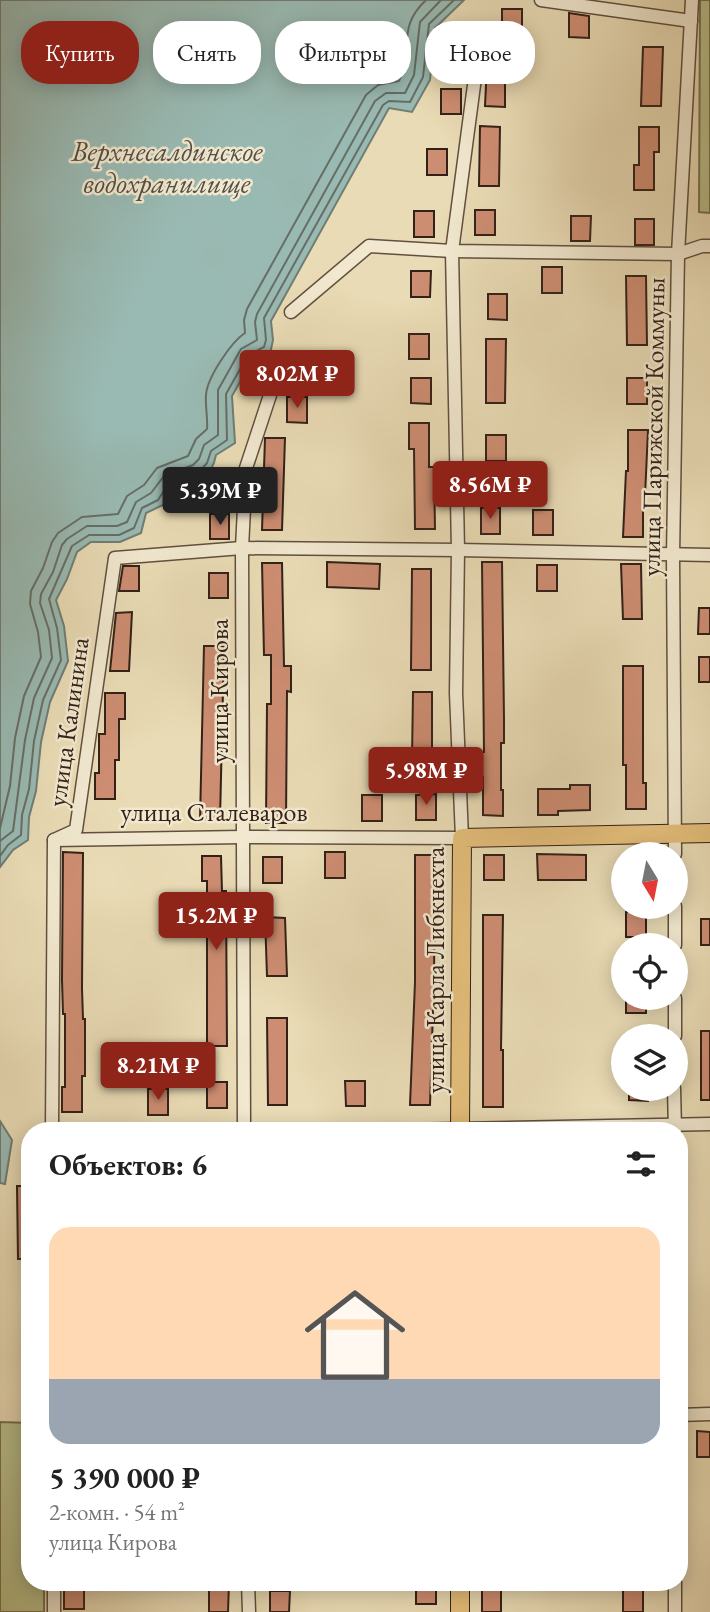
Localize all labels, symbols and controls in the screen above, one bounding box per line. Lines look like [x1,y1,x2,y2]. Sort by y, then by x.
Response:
chip: Купить [21,21,139,84]
chip: Снять [153,21,261,84]
chip: Фильтры [275,21,411,84]
chip: Новое [425,21,535,84]
water label: Верхнесалдинское водохранилище [70,133,263,201]
street label: улица Парижской Коммуны [633,277,673,577]
pin: 8.02M ₽ [232,350,362,410]
text: 8.02M ₽ [256,358,338,388]
pin: 8.56M ₽ [425,462,555,521]
pin: 5.39M ₽ [155,468,285,527]
text: 8.56M ₽ [449,469,531,499]
text: 5.39M ₽ [179,475,261,505]
street label: улица Кирова [202,618,236,763]
street label: улица Калинина [39,634,97,809]
pin: 5.98M ₽ [361,748,491,807]
text: 5.98M ₽ [385,755,467,785]
street label: улица Сталеваров [121,795,307,829]
north arrow [611,842,688,919]
map controls [611,842,688,1101]
street label: улица Карла Либкнехта [418,846,452,1093]
pin: 15.2M ₽ [151,892,281,952]
text: 15.2M ₽ [175,900,257,930]
button: locate [611,933,688,1010]
button: layers [611,1024,688,1101]
pin: 8.21M ₽ [93,1042,223,1102]
text: 8.21M ₽ [117,1050,199,1080]
text: Объектов: 6 [49,1145,207,1184]
icon: filters [622,1145,660,1183]
icon: home [292,1272,418,1398]
text: 5 390 000 ₽ [49,1458,200,1497]
text: 2-комн. · 54 m² [49,1497,185,1527]
text: улица Кирова [49,1527,177,1557]

